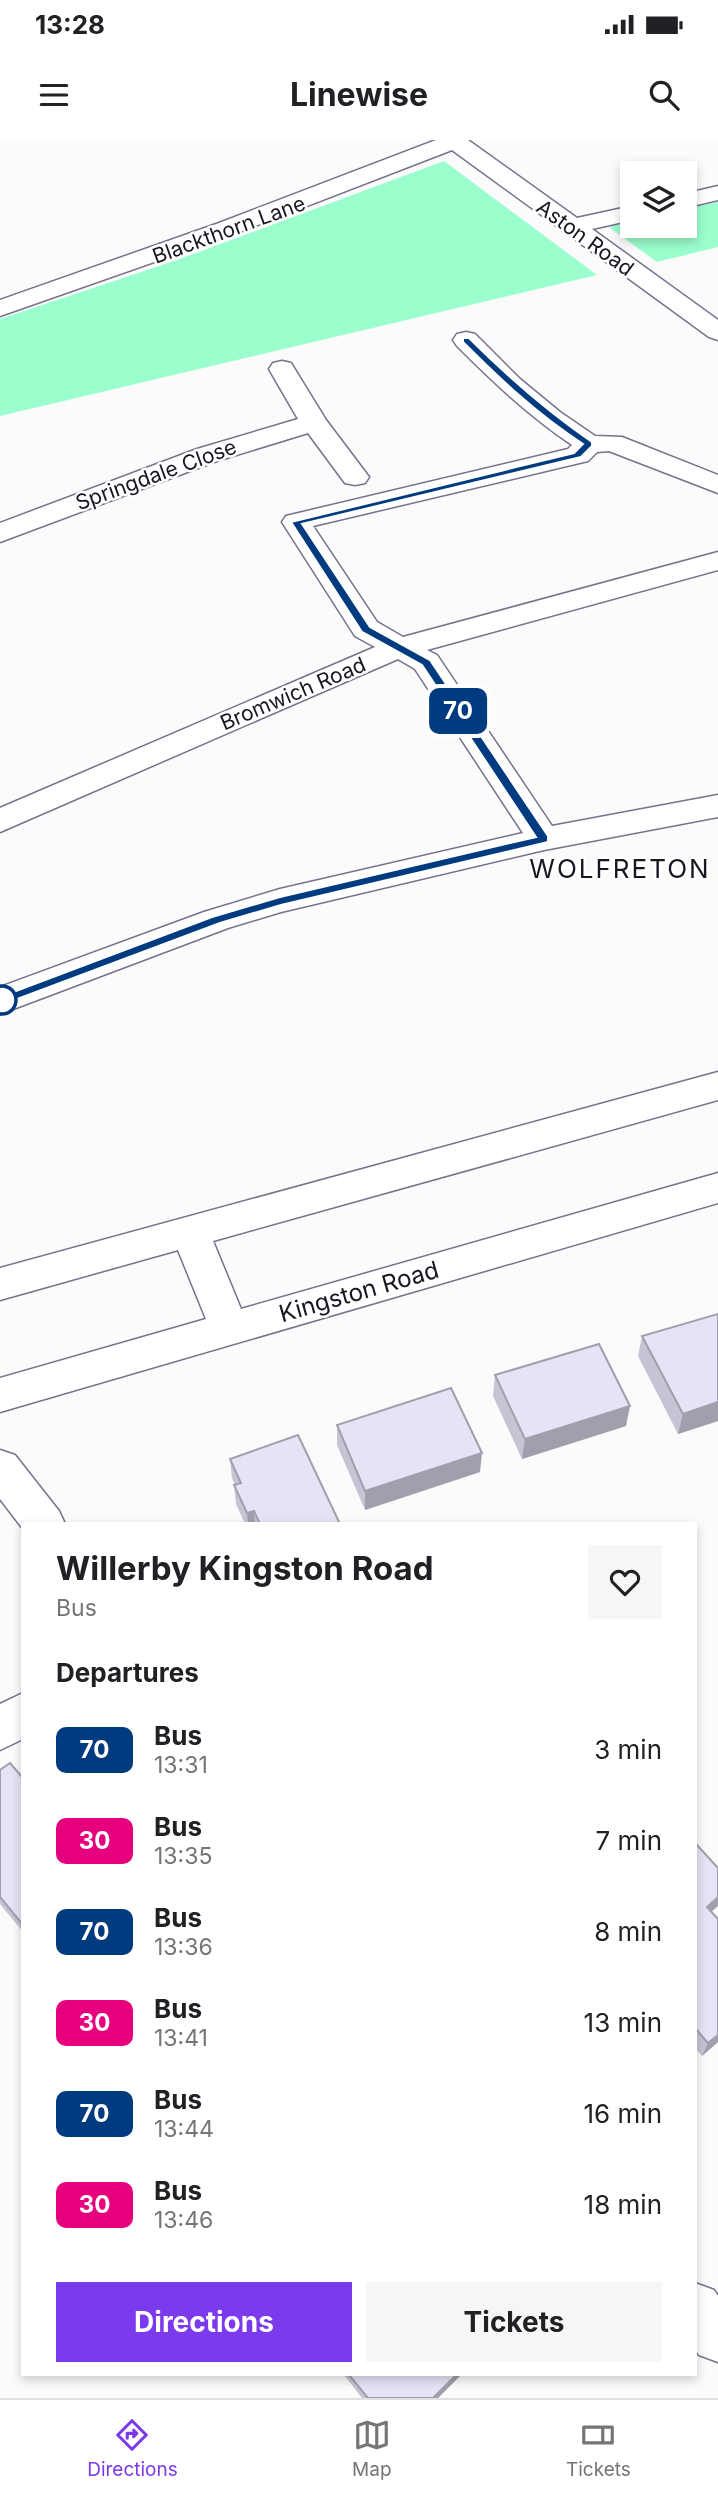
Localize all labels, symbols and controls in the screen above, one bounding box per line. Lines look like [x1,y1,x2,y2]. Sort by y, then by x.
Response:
text: 13:28 [35,9,105,40]
text: Linewise [290,75,428,114]
icon: menu [35,76,73,114]
icon: search [645,76,683,114]
map controls [620,161,697,238]
button: layers [620,161,697,238]
street label: Blackthorn Lane [149,190,309,269]
street label: Aston Road [532,194,639,281]
street label: Springdale Close [72,434,240,515]
street label: Bromwich Road [216,652,369,735]
line badge: 70 [426,688,490,734]
text: 70 [443,696,473,725]
district label: WOLFRETON [529,853,711,884]
unlabelled marker [0,985,17,1015]
street label: Kingston Road [276,1255,442,1328]
button: heart [588,1545,662,1619]
text: Willerby Kingston Road [56,1548,434,1588]
text: Bus [56,1594,97,1622]
text: Departures [56,1657,199,1688]
text: Bus [154,1720,202,1751]
text: 3 min [594,1734,662,1765]
text: 70 [80,1735,109,1764]
text: 13:31 [154,1751,208,1779]
text: Bus [154,1811,202,1842]
text: 7 min [596,1825,662,1856]
text: 30 [79,1826,110,1855]
text: 13:35 [154,1842,212,1870]
text: Bus [154,1902,202,1933]
text: 8 min [594,1916,662,1947]
text: 70 [80,1917,109,1946]
text: 13:36 [154,1933,213,1961]
text: Bus [154,1993,202,2024]
text: 13 min [584,2007,662,2038]
text: 30 [79,2008,110,2037]
text: 13:41 [154,2024,208,2052]
text: Bus [154,2084,202,2115]
text: 16 min [584,2098,662,2129]
text: 70 [80,2099,109,2128]
text: 13:44 [154,2115,214,2143]
text: Bus [154,2175,202,2206]
text: 18 min [584,2189,662,2220]
text: 30 [79,2190,110,2219]
text: 13:46 [154,2206,213,2234]
button: Directions [56,2282,352,2362]
button: Tickets [366,2282,662,2362]
tab: Directions [87,2416,178,2481]
tab: Map [352,2416,392,2481]
tab: Tickets [566,2416,631,2481]

